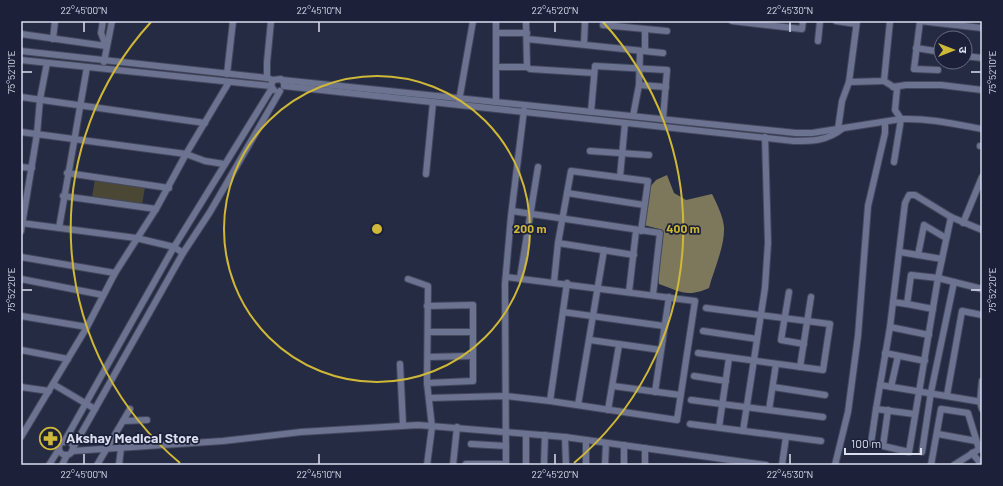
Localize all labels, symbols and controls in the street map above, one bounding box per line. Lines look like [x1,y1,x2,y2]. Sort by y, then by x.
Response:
text: 22°45'00"N [60,4,108,16]
text: 22°45'10"N [296,4,342,16]
text: 22°45'20"N [532,4,578,16]
text: 22°45'30"N [767,4,813,16]
north arrow [933,30,973,70]
text: उ [957,47,970,54]
text: 75°52'10"E [5,50,17,94]
text: 75°52'10"E [986,50,998,94]
text: 200 m [514,221,546,235]
text: 400 m [666,221,700,235]
centre of rings [370,222,384,236]
text: 75°52'20"E [5,267,17,313]
text: 75°52'20"E [986,267,998,313]
pharmacy icon: Akshay Medical Store [38,425,64,451]
place label: Akshay Medical Store [66,429,199,446]
scale bar [845,430,921,456]
text: 100 m [851,436,881,450]
text: 22°45'00"N [60,468,108,480]
text: 22°45'10"N [296,468,342,480]
text: 22°45'20"N [532,468,578,480]
text: 22°45'30"N [767,468,813,480]

